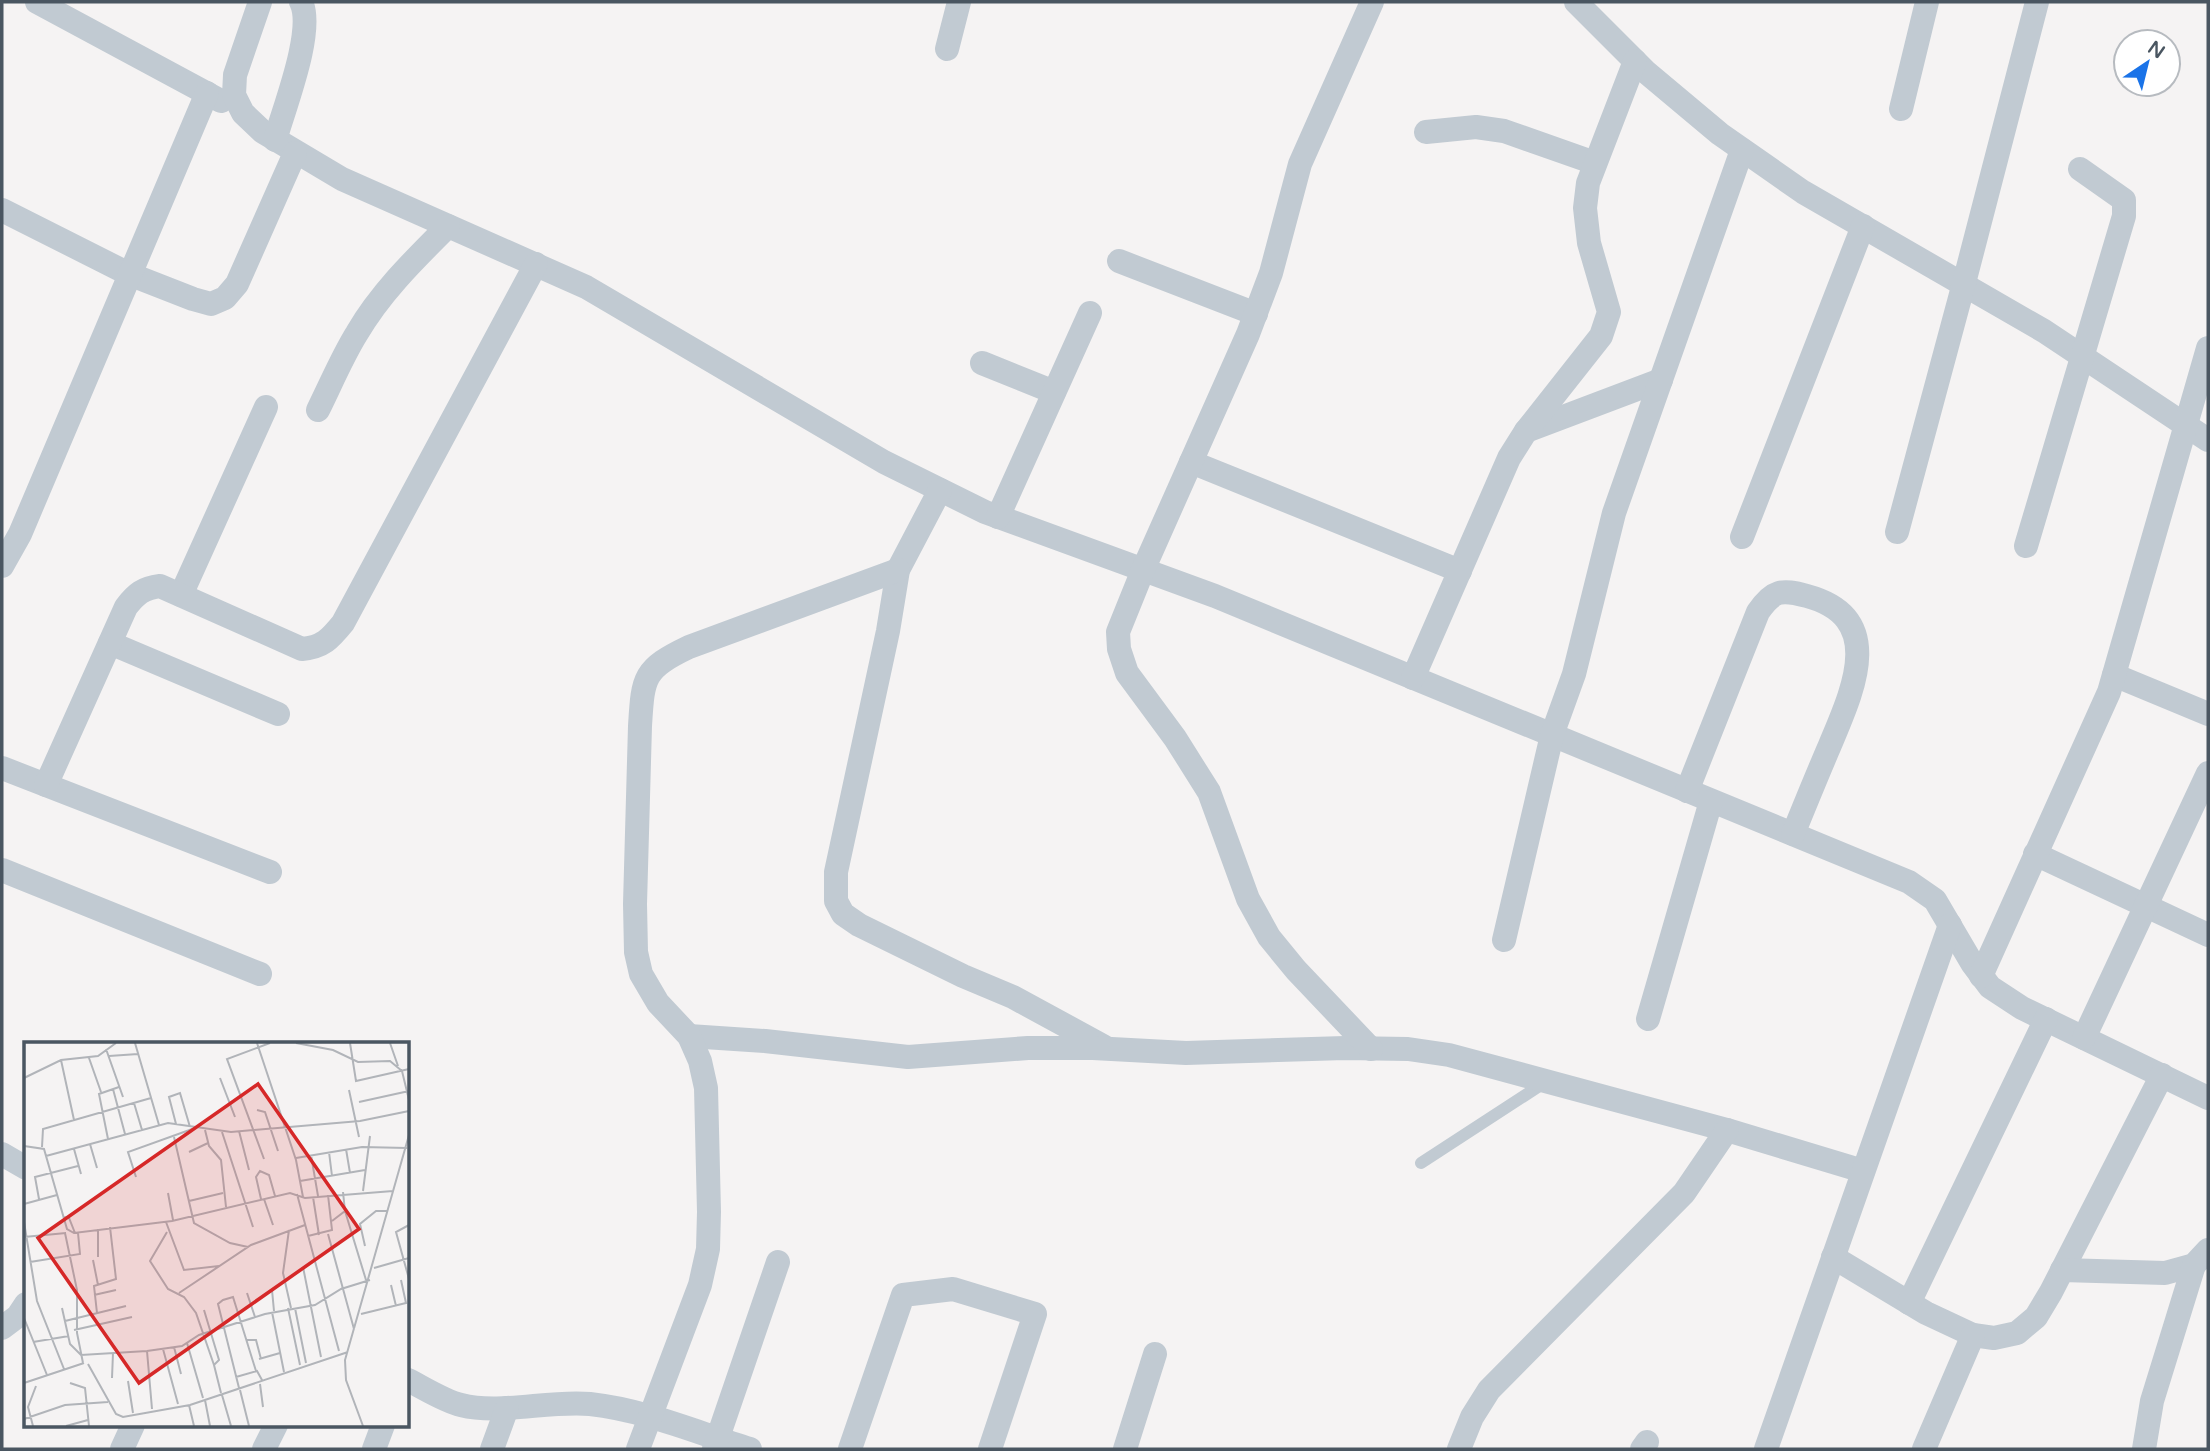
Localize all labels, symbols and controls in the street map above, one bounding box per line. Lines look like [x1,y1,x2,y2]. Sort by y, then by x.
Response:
north arrow [2112,28,2182,98]
text: N [2144,37,2169,63]
inset map [24,1042,410,1426]

